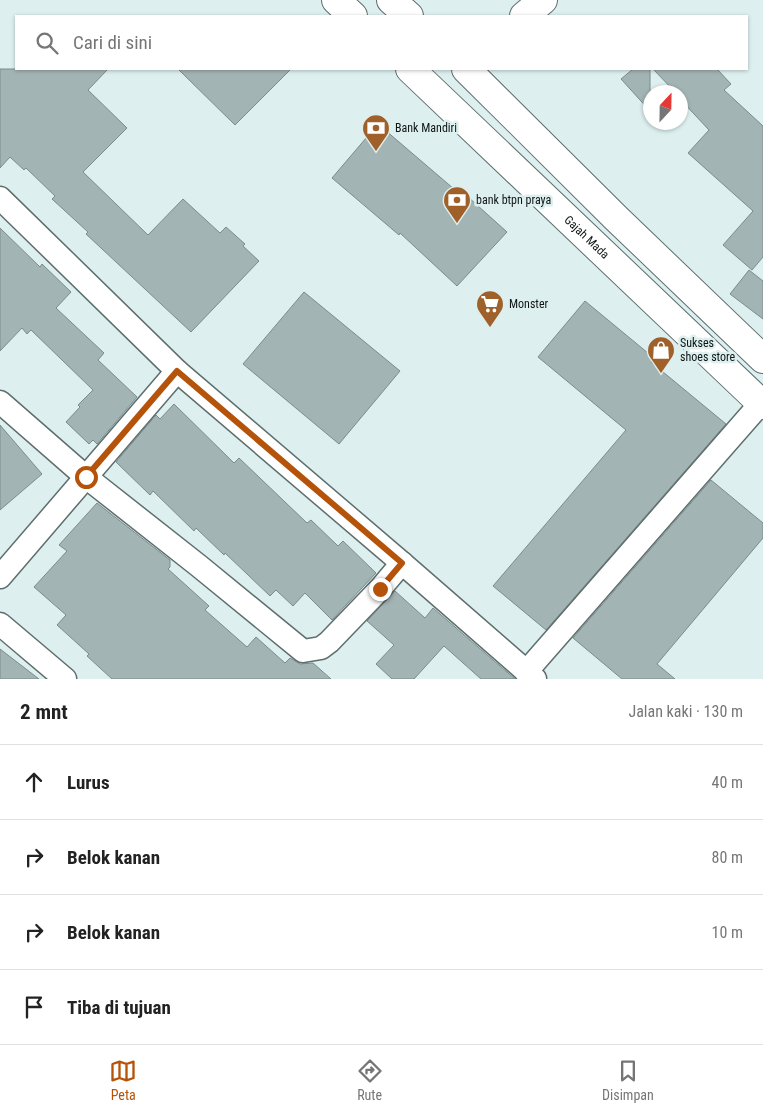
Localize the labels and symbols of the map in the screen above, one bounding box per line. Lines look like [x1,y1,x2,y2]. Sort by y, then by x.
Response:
north arrow [643,85,688,130]
bank icon: Bank Mandiri [361,113,391,152]
place label: Bank Mandiri [395,121,457,135]
bank icon: bank btpn praya [442,185,472,224]
place label: bank btpn praya [476,193,552,207]
street label: Gajah Mada [561,213,612,262]
supermarket icon: Monster [475,289,505,328]
place label: Monster [509,297,549,311]
shop icon: Sukses shoes store [646,335,676,374]
place label: Sukses shoes store [680,336,736,364]
route start [75,466,98,489]
route end [369,578,392,601]

